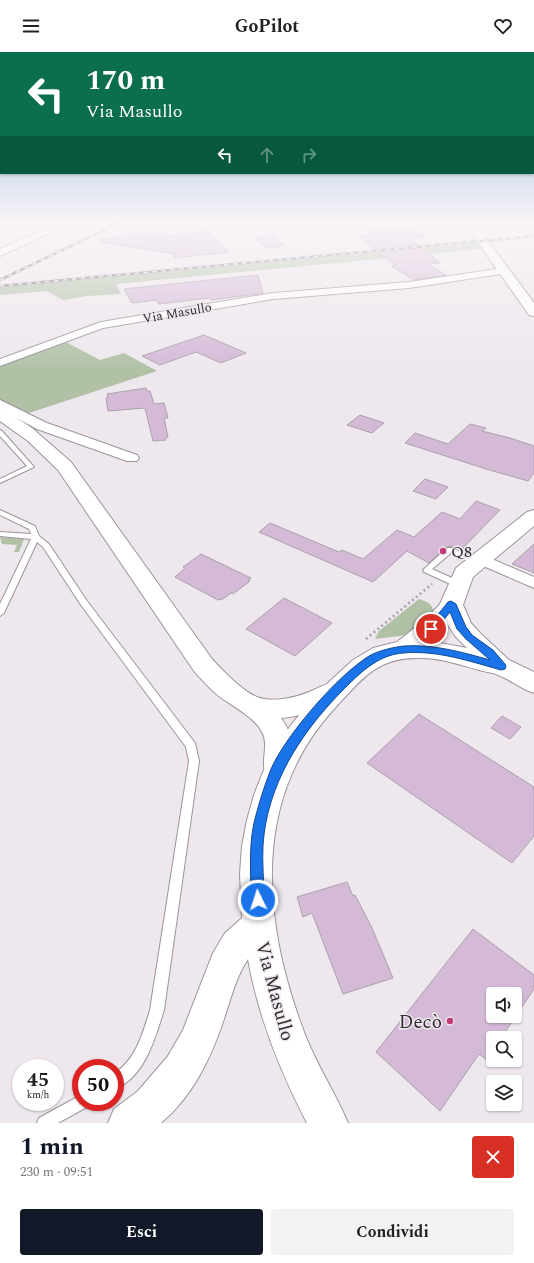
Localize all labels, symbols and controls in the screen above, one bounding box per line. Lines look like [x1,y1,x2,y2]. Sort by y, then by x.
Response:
text: GoPilot [235,13,299,40]
icon: menu [20,15,42,37]
icon: heart [492,15,514,37]
text: 170 m [86,59,165,102]
icon: left [20,68,72,120]
text: Via Masullo [86,98,183,125]
icon: left [214,144,236,166]
icon: ahead [256,144,278,166]
icon: right [298,144,320,166]
street label: Via Masullo [141,297,213,329]
place label: Q8 [451,540,472,564]
marker: Q8 [438,546,448,556]
pin [414,612,448,646]
icon: arrive [420,618,442,640]
position arrow [237,879,279,921]
street label: Via Masullo [247,938,302,1044]
map controls [486,987,522,1111]
button: sound [486,987,522,1023]
place label: Decò [399,1008,442,1037]
marker: Decò [445,1016,455,1026]
button: search [486,1031,522,1067]
speed limit sign: 50 [72,1059,124,1111]
text: 45 [27,1065,49,1095]
button: layers [486,1075,522,1111]
text: km/h [27,1087,49,1103]
text: 1 min [20,1129,84,1165]
button: close [472,1136,514,1178]
text: 230 m · 09:51 [20,1162,93,1182]
button: Esci [20,1209,263,1255]
button: Condividi [271,1209,514,1255]

